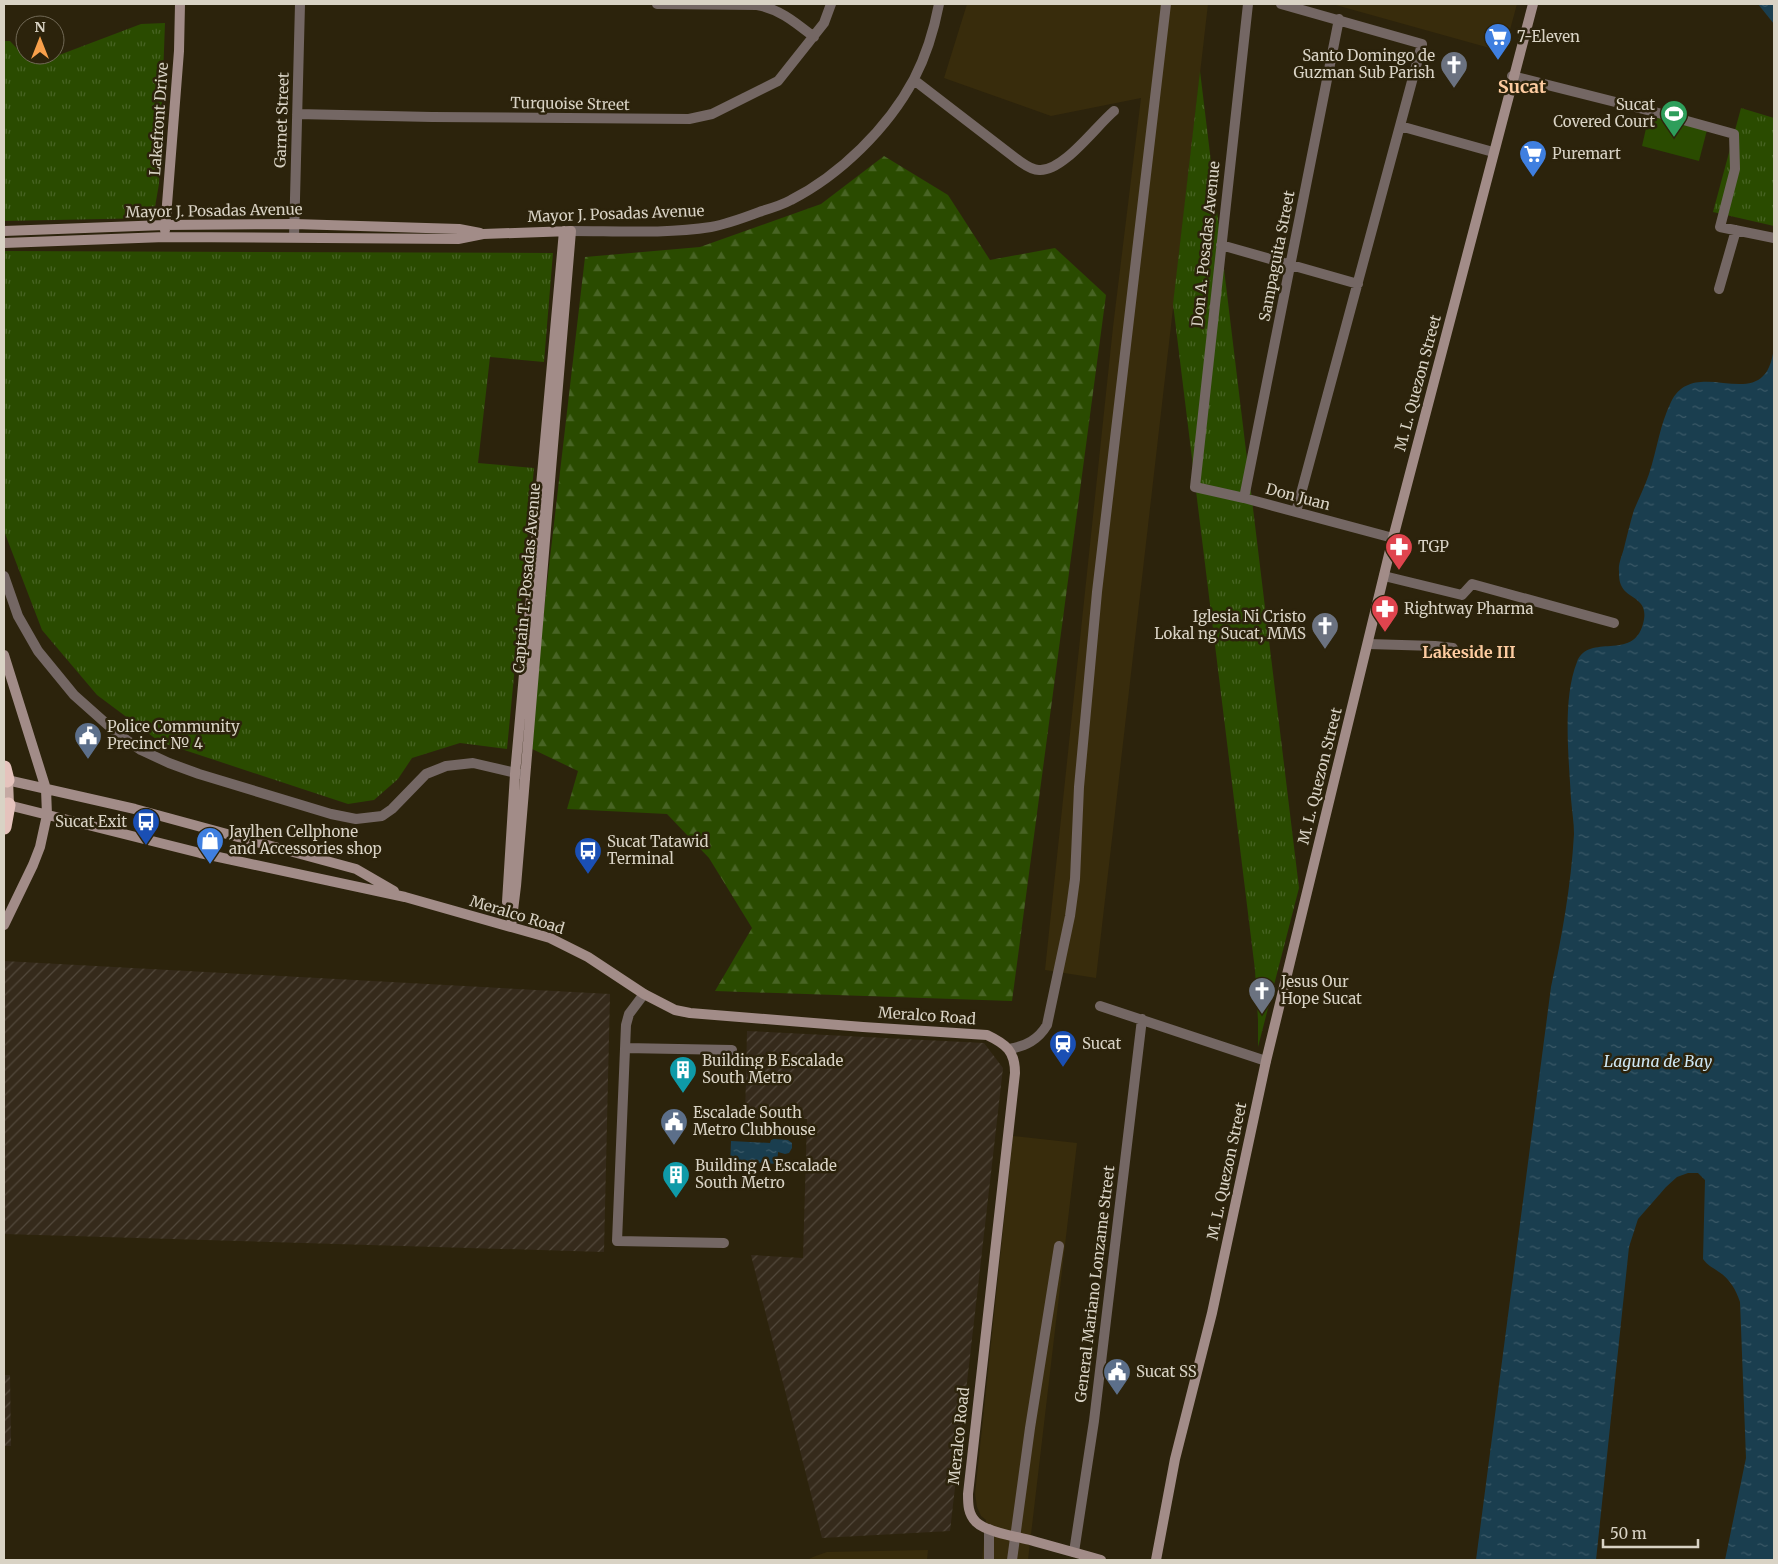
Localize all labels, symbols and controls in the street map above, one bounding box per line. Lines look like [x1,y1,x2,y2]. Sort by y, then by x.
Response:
north arrow [15,15,65,65]
text: N [34,18,46,36]
supermarket icon: 7-Eleven [1483,22,1513,61]
place label: 7-Eleven [1517,27,1580,46]
place label: Santo Domingo de Guzman Sub Parish [1294,46,1435,82]
church icon: Santo Domingo de Guzman Sub Parish [1439,50,1469,89]
street label: Lakefront Drive [145,61,172,176]
street label: Garnet Street [270,72,293,168]
district label: Sucat [1498,75,1547,98]
street label: Turquoise Street [510,93,630,114]
place label: Sucat Covered Court [1553,95,1655,131]
sports icon: Sucat Covered Court [1659,99,1689,138]
supermarket icon: Puremart [1518,139,1548,178]
place label: Puremart [1552,144,1621,163]
street label: Don A. Posadas Avenue [1187,160,1224,328]
street label: Sampaguita Street [1255,189,1299,323]
street label: Mayor J. Posadas Avenue [125,199,303,222]
street label: Mayor J. Posadas Avenue [527,201,705,226]
street label: M. L. Quezon Street [1390,312,1445,453]
street label: Don Juan [1264,479,1333,514]
street label: Captain T. Posadas Avenue [509,482,544,674]
pharmacy icon: TGP [1384,532,1414,571]
place label: TGP [1418,537,1449,556]
pharmacy icon: Rightway Pharma [1370,594,1400,633]
place label: Rightway Pharma [1404,599,1534,618]
place label: Iglesia Ni Cristo Lokal ng Sucat, MMS [1154,607,1306,643]
church icon: Iglesia Ni Cristo Lokal ng Sucat, MMS [1310,611,1340,650]
district label: Lakeside III [1422,642,1516,662]
street label: M. L. Quezon Street [1293,705,1346,846]
place label: Police Community Precinct № 4 [107,717,240,753]
public building icon: Police Community Precinct № 4 [73,721,103,760]
bus stop icon: Sucat Exit [131,807,161,846]
place label: Sucat Exit [55,812,127,831]
place label: Jaylhen Cellphone and Accessories shop [228,822,382,858]
shop icon: Jaylhen Cellphone and Accessories shop [195,826,225,865]
place label: Sucat Tatawid Terminal [607,832,709,868]
bus stop icon: Sucat Tatawid Terminal [573,836,603,875]
street label: Meralco Road [467,891,567,938]
place label: Jesus Our Hope Sucat [1280,972,1362,1008]
church icon: Jesus Our Hope Sucat [1247,976,1277,1015]
street label: Meralco Road [877,1003,977,1028]
station icon: Sucat [1048,1029,1078,1068]
place label: Sucat [1082,1034,1122,1053]
place label: Building B Escalade South Metro [702,1051,844,1087]
water label: Laguna de Bay [1604,1051,1713,1071]
building icon: Building B Escalade South Metro [668,1055,698,1094]
street label: M. L. Quezon Street [1203,1100,1250,1242]
place label: Escalade South Metro Clubhouse [693,1103,816,1139]
public building icon: Escalade South Metro Clubhouse [659,1107,689,1146]
place label: Building A Escalade South Metro [695,1156,837,1192]
building icon: Building A Escalade South Metro [661,1160,691,1199]
street label: General Mariano Lonzame Street [1071,1164,1118,1403]
public building icon: Sucat SS [1102,1357,1132,1396]
place label: Sucat SS [1136,1362,1197,1381]
street label: Meralco Road [944,1386,973,1486]
scale bar [1603,1516,1698,1548]
text: 50 m [1610,1524,1647,1543]

